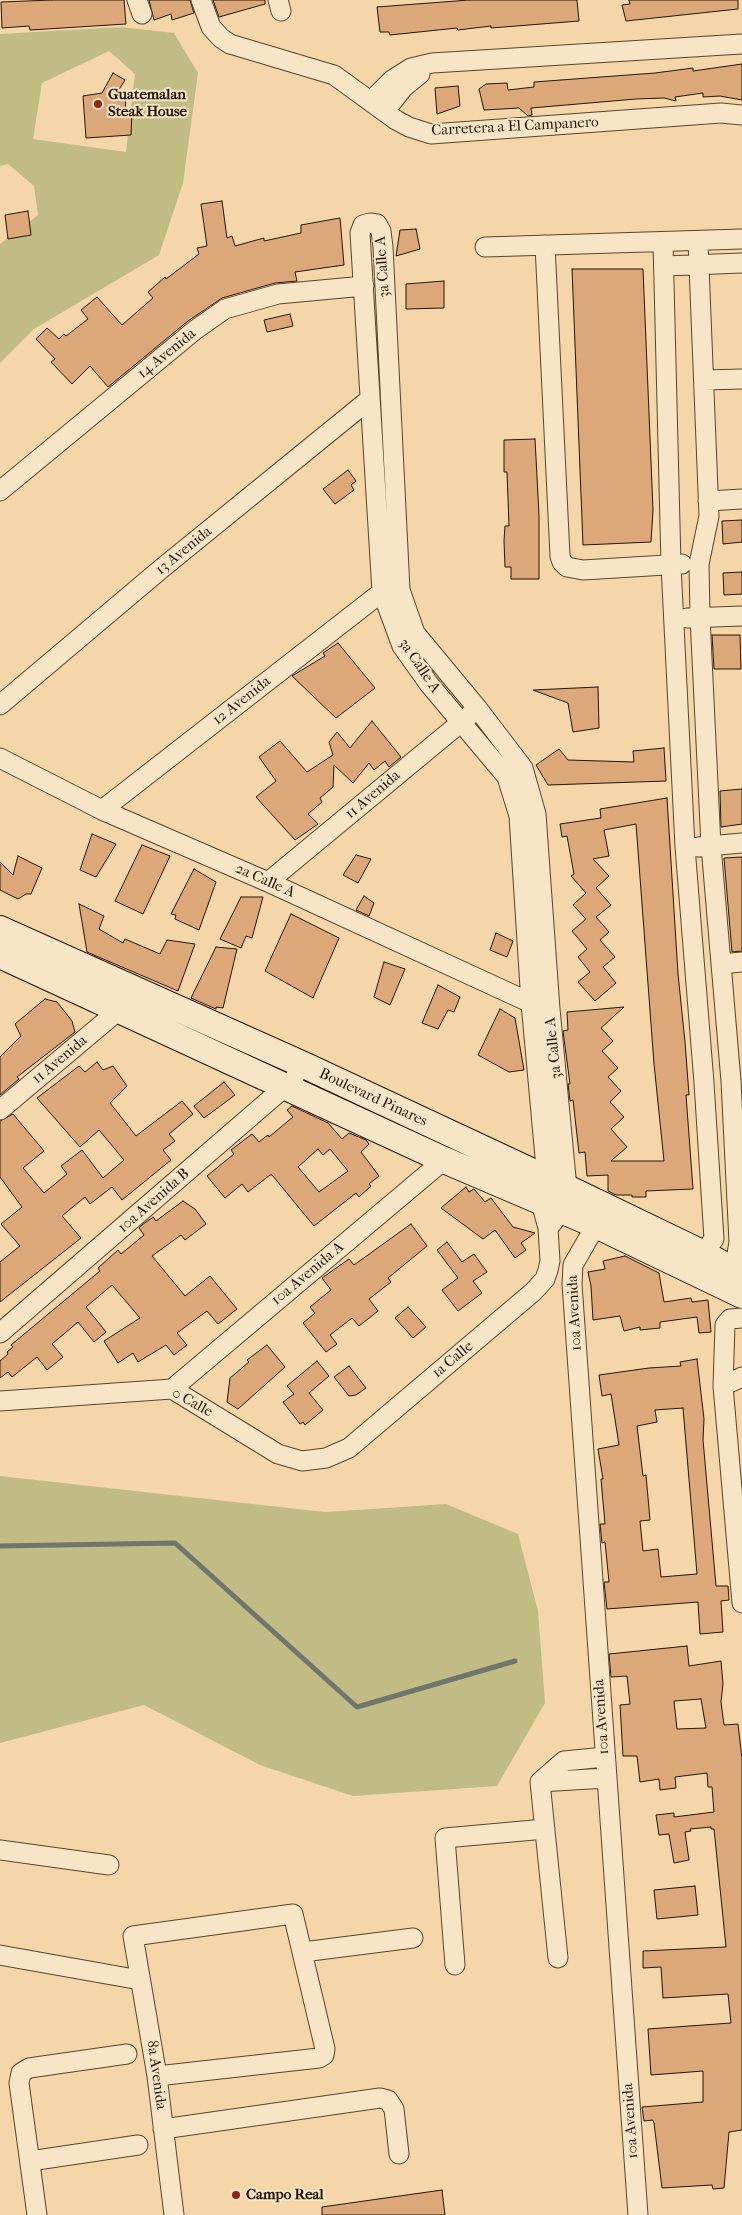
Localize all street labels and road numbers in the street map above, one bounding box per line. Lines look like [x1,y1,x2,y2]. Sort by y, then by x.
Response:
street label: Carretera a El Campanero [431,114,599,140]
street label: 3a Calle A [372,236,394,298]
street label: 14 Avenida [134,325,200,383]
street label: 13 Avenida [152,523,216,579]
street label: 3a Calle A [394,635,444,697]
street label: 12 Avenida [209,673,275,729]
street label: 11 Avenida [342,767,404,823]
street label: 2a Calle A [232,860,298,902]
street label: 3a Calle A [542,1016,566,1080]
street label: 11 Avenida [29,1032,91,1088]
street label: Boulevard Pinares [316,1065,430,1131]
street label: 10a Avenida B [115,1165,193,1237]
street label: 10a Avenida A [268,1239,348,1309]
street label: 10a Avenida [564,1275,586,1351]
street label: 1a Calle [429,1338,477,1382]
street label: 0 Calle [168,1384,216,1422]
street label: 10a Avenida [590,1679,614,1755]
street label: 8a Avenida [142,2039,170,2111]
street label: 10a Avenida [619,2083,643,2159]

